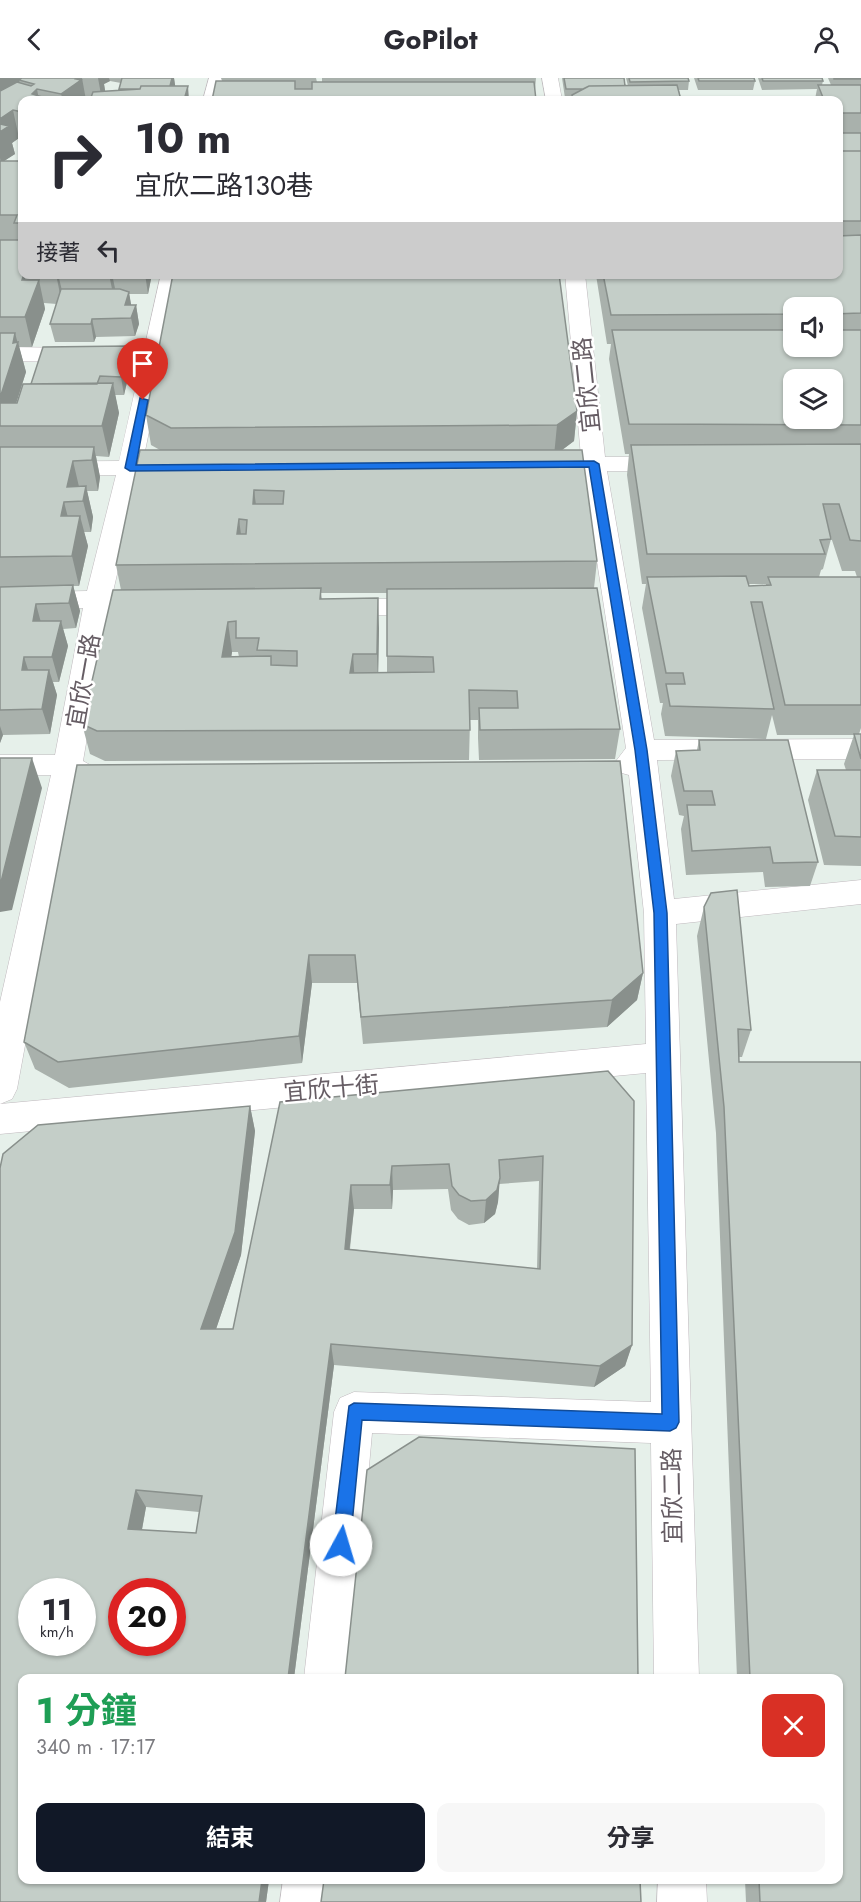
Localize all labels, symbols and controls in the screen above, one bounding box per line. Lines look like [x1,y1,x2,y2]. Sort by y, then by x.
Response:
text: GoPilot [384,20,478,59]
icon: back [18,23,51,56]
icon: person [810,23,843,56]
text: 10 m [135,108,231,169]
icon: right [36,120,114,198]
text: 宜欣二路130巷 [135,166,313,205]
icon: left [92,234,125,267]
text: 接著 [36,236,80,268]
map controls [783,297,843,429]
button: sound [783,297,843,357]
street label: 宜欣二路 [564,335,608,435]
pin [117,338,168,400]
icon: arrive [126,347,159,380]
button: layers [783,369,843,429]
street label: 宜欣一路 [57,631,109,731]
street label: 宜欣十街 [282,1066,380,1110]
street label: 宜欣二路 [654,1448,690,1544]
position arrow [309,1513,373,1577]
speed limit sign: 20 [108,1578,186,1656]
text: 11 [42,1588,72,1631]
text: km/h [40,1621,74,1643]
text: 1 分鐘 [36,1684,137,1736]
button: close [762,1694,825,1757]
text: 340 m · 17:17 [36,1733,155,1762]
button: 結束 [36,1803,425,1872]
button: 分享 [437,1803,825,1872]

